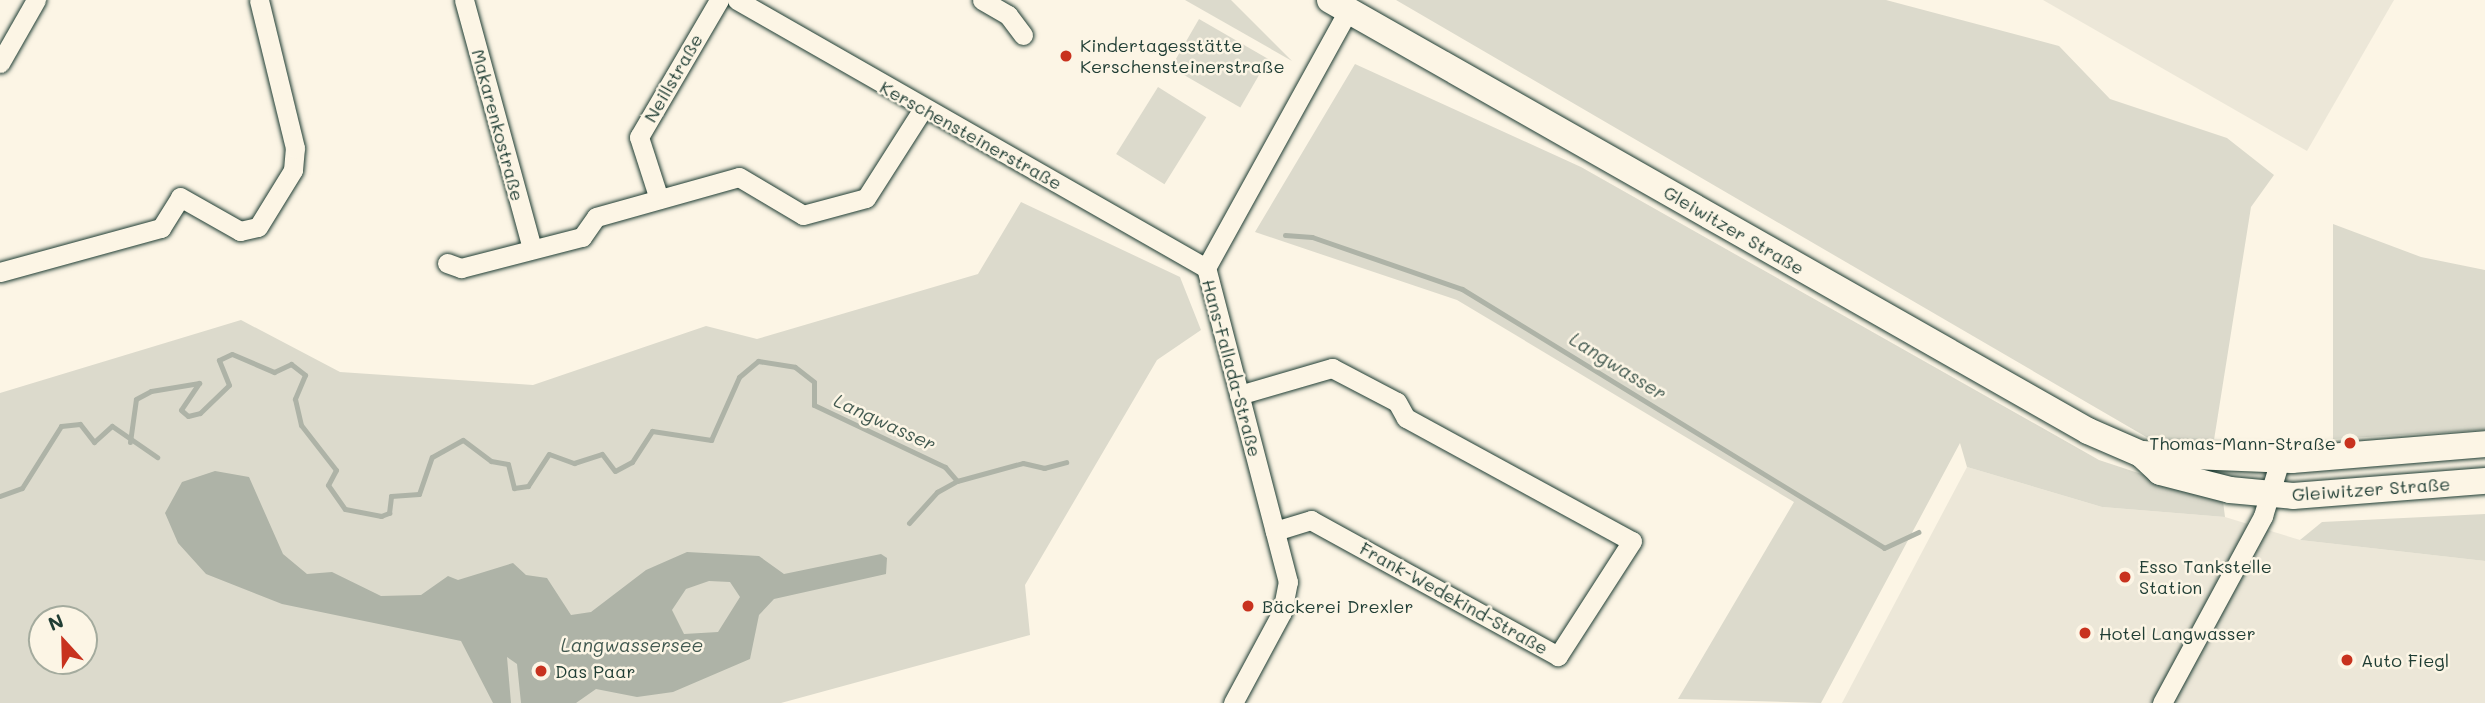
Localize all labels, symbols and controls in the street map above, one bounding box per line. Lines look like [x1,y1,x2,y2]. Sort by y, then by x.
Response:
street label: Neillstraße [639,30,707,126]
place label: Kindertagesstätte Kerschensteinerstraße [1080,35,1285,78]
street label: Makarenkostraße [467,47,529,203]
marker: Kindertagesstätte Kerschensteinerstraße [1058,48,1074,64]
street label: Kerschensteinerstraße [876,76,1066,194]
street label: Gleiwitzer Straße [1660,181,1808,279]
street label: Hans-Fallada-Straße [1198,277,1266,459]
water label: Langwasser [1565,327,1671,405]
water label: Langwasser [830,388,940,456]
place label: Thomas-Mann-Straße [2149,432,2336,454]
marker: Thomas-Mann-Straße [2342,435,2358,451]
street label: Gleiwitzer Straße [2291,473,2451,505]
street label: Frank-Wedekind-Straße [1356,537,1552,659]
place label: Esso Tankstelle Station [2139,556,2272,598]
marker: Esso Tankstelle Station [2117,569,2133,585]
place label: Bäckerei Drexler [1262,595,1414,617]
marker: Bäckerei Drexler [1240,598,1256,614]
north arrow [28,605,98,675]
text: N [44,608,67,636]
place label: Hotel Langwasser [2099,622,2256,644]
marker: Hotel Langwasser [2077,625,2093,641]
water label: Langwassersee [561,634,703,656]
place label: Auto Fiegl [2361,649,2449,671]
marker: Auto Fiegl [2339,652,2355,668]
place label: Das Paar [555,660,636,682]
marker: Das Paar [533,663,549,679]

